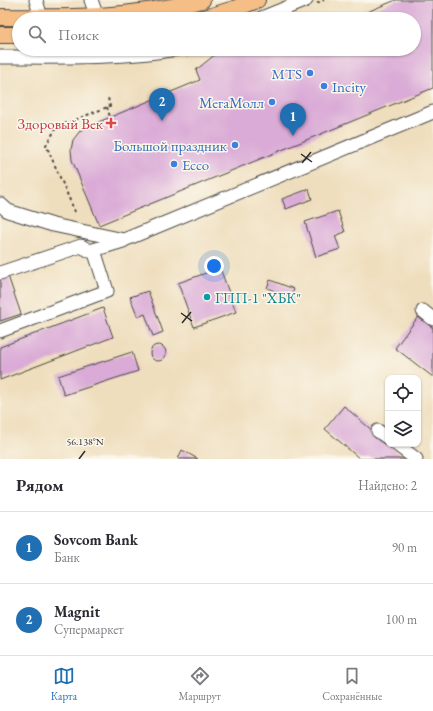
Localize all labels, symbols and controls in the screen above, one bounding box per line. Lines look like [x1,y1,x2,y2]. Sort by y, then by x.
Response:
search box [12,12,421,56]
icon: search [26,23,48,45]
text: Поиск [58,25,99,44]
place label: MTS [271,64,302,83]
marker: MTS [305,68,315,78]
place label: Incity [332,77,367,96]
marker: Incity [319,81,329,91]
pin: 2 [149,88,175,121]
place label: МегаМолл [199,93,264,112]
marker: МегаМолл [267,97,277,107]
pin: 1 [280,103,306,136]
place label: Здоровый Век [18,114,103,133]
marker: Здоровый Век [106,118,116,128]
place label: Большой праздник [113,136,227,155]
marker: Большой праздник [230,140,240,150]
place label: Ecco [182,155,209,174]
marker: Ecco [169,159,179,169]
your location [204,256,224,276]
place label: ГПП-1 "ХБК" [215,288,301,307]
marker: ГПП-1 "ХБК" [202,292,212,302]
map controls [385,375,421,447]
button: locate [385,375,421,411]
button: layers [385,411,421,447]
text: 56.138°N [66,435,104,448]
text: Рядом [16,474,64,496]
text: Найдено: 2 [358,477,417,494]
text: Sovcom Bank [54,530,138,549]
text: 1 [26,539,32,556]
text: 90 m [392,539,417,556]
text: Банк [54,549,80,566]
text: Magnit [54,602,100,621]
text: 2 [26,611,32,628]
text: 100 m [386,611,417,628]
text: Супермаркет [54,621,124,638]
tab: Карта [51,665,77,703]
tab: Маршрут [179,665,221,703]
tab: Сохранённые [322,665,382,703]

